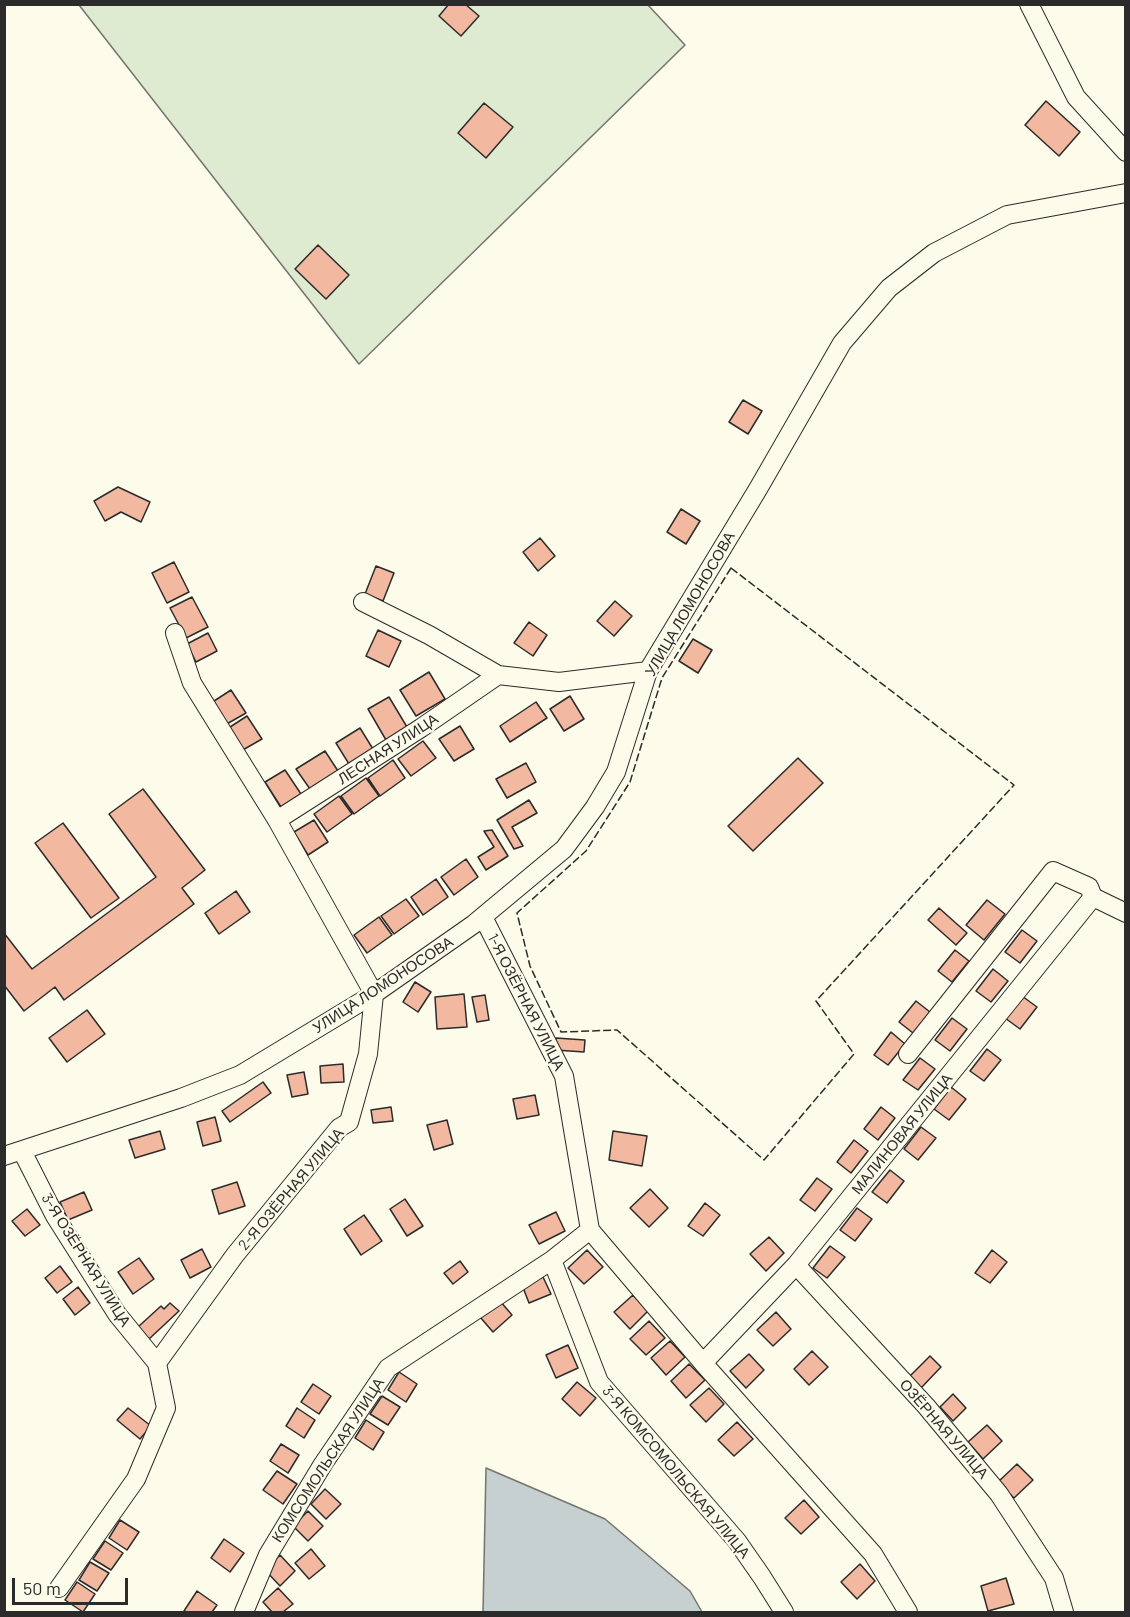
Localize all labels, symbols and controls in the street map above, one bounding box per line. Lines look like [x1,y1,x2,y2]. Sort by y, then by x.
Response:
street label: УЛИЦА ЛОМОНОСОВА [641,529,739,679]
street label: ЛЕСНАЯ УЛИЦА [334,710,442,788]
street label: 1-Я ОЗЁРНАЯ УЛИЦА [484,931,568,1073]
street label: УЛИЦА ЛОМОНОСОВА [309,933,457,1037]
street label: МАЛИНОВАЯ УЛИЦА [848,1070,956,1198]
street label: 2-Я ОЗЁРНАЯ УЛИЦА [235,1124,347,1254]
street label: 3-Я ОЗЁРНАЯ УЛИЦА [38,1190,134,1330]
street label: КОМСОМОЛЬСКАЯ УЛИЦА [268,1374,388,1546]
street label: ОЗЁРНАЯ УЛИЦА [896,1375,992,1483]
street label: 3-Я КОМСОМОЛЬСКАЯ УЛИЦА [598,1382,754,1562]
scale bar [15,1566,130,1604]
text: 50 m [23,1577,61,1599]

